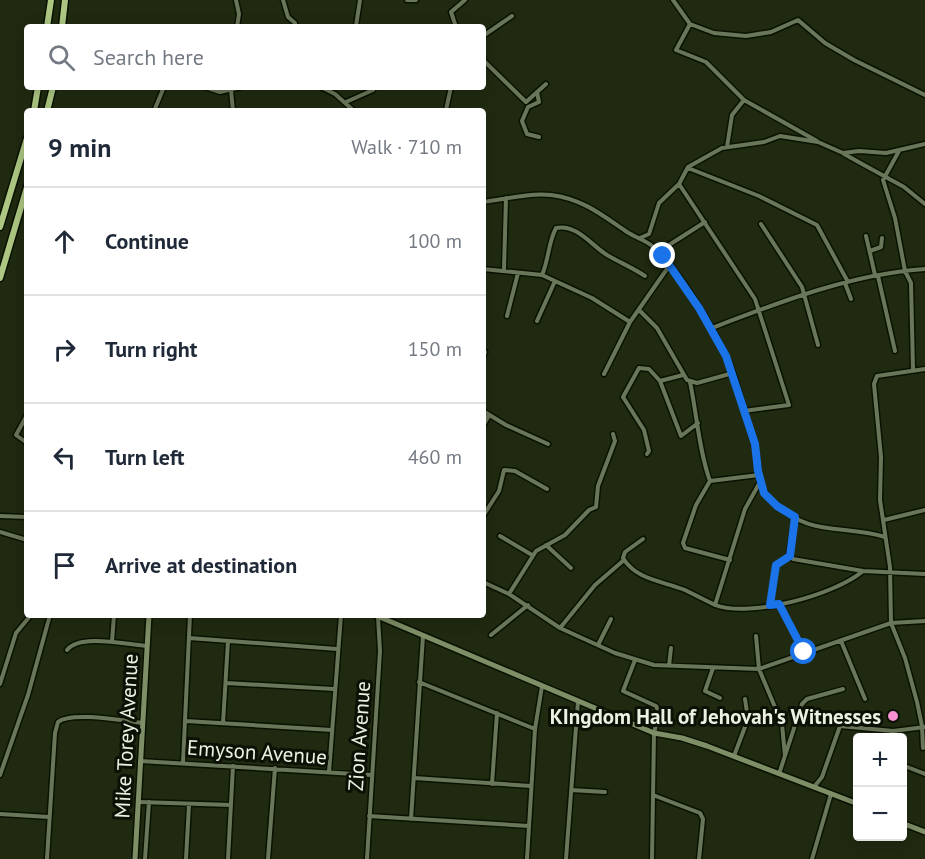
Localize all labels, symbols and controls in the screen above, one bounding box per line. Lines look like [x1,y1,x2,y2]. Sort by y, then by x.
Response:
search box [24,24,486,90]
icon: search [45,41,78,74]
text: Search here [93,43,204,71]
text: 9 min [48,131,111,164]
text: Walk · 710 m [351,134,462,160]
icon: ahead [48,225,81,258]
text: Continue [105,227,189,255]
text: 100 m [408,228,462,254]
route end [649,242,675,268]
icon: right [48,333,81,366]
text: Turn right [105,335,197,363]
text: 150 m [408,336,462,362]
icon: left [48,441,81,474]
text: Turn left [105,443,185,471]
text: 460 m [408,444,462,470]
icon: arrive [48,549,81,582]
text: Arrive at destination [105,551,297,579]
route start [790,638,816,664]
street label: Mike Torey Avenue [108,653,144,819]
street label: Zion Avenue [342,680,376,792]
place label: KIngdom Hall of Jehovah's Witnesses [550,703,881,730]
marker: KIngdom Hall of Jehovah's Witnesses [886,709,900,723]
map controls [853,733,907,841]
button: + [853,733,907,787]
street label: Emyson Avenue [186,734,328,770]
button: − [853,787,907,841]

